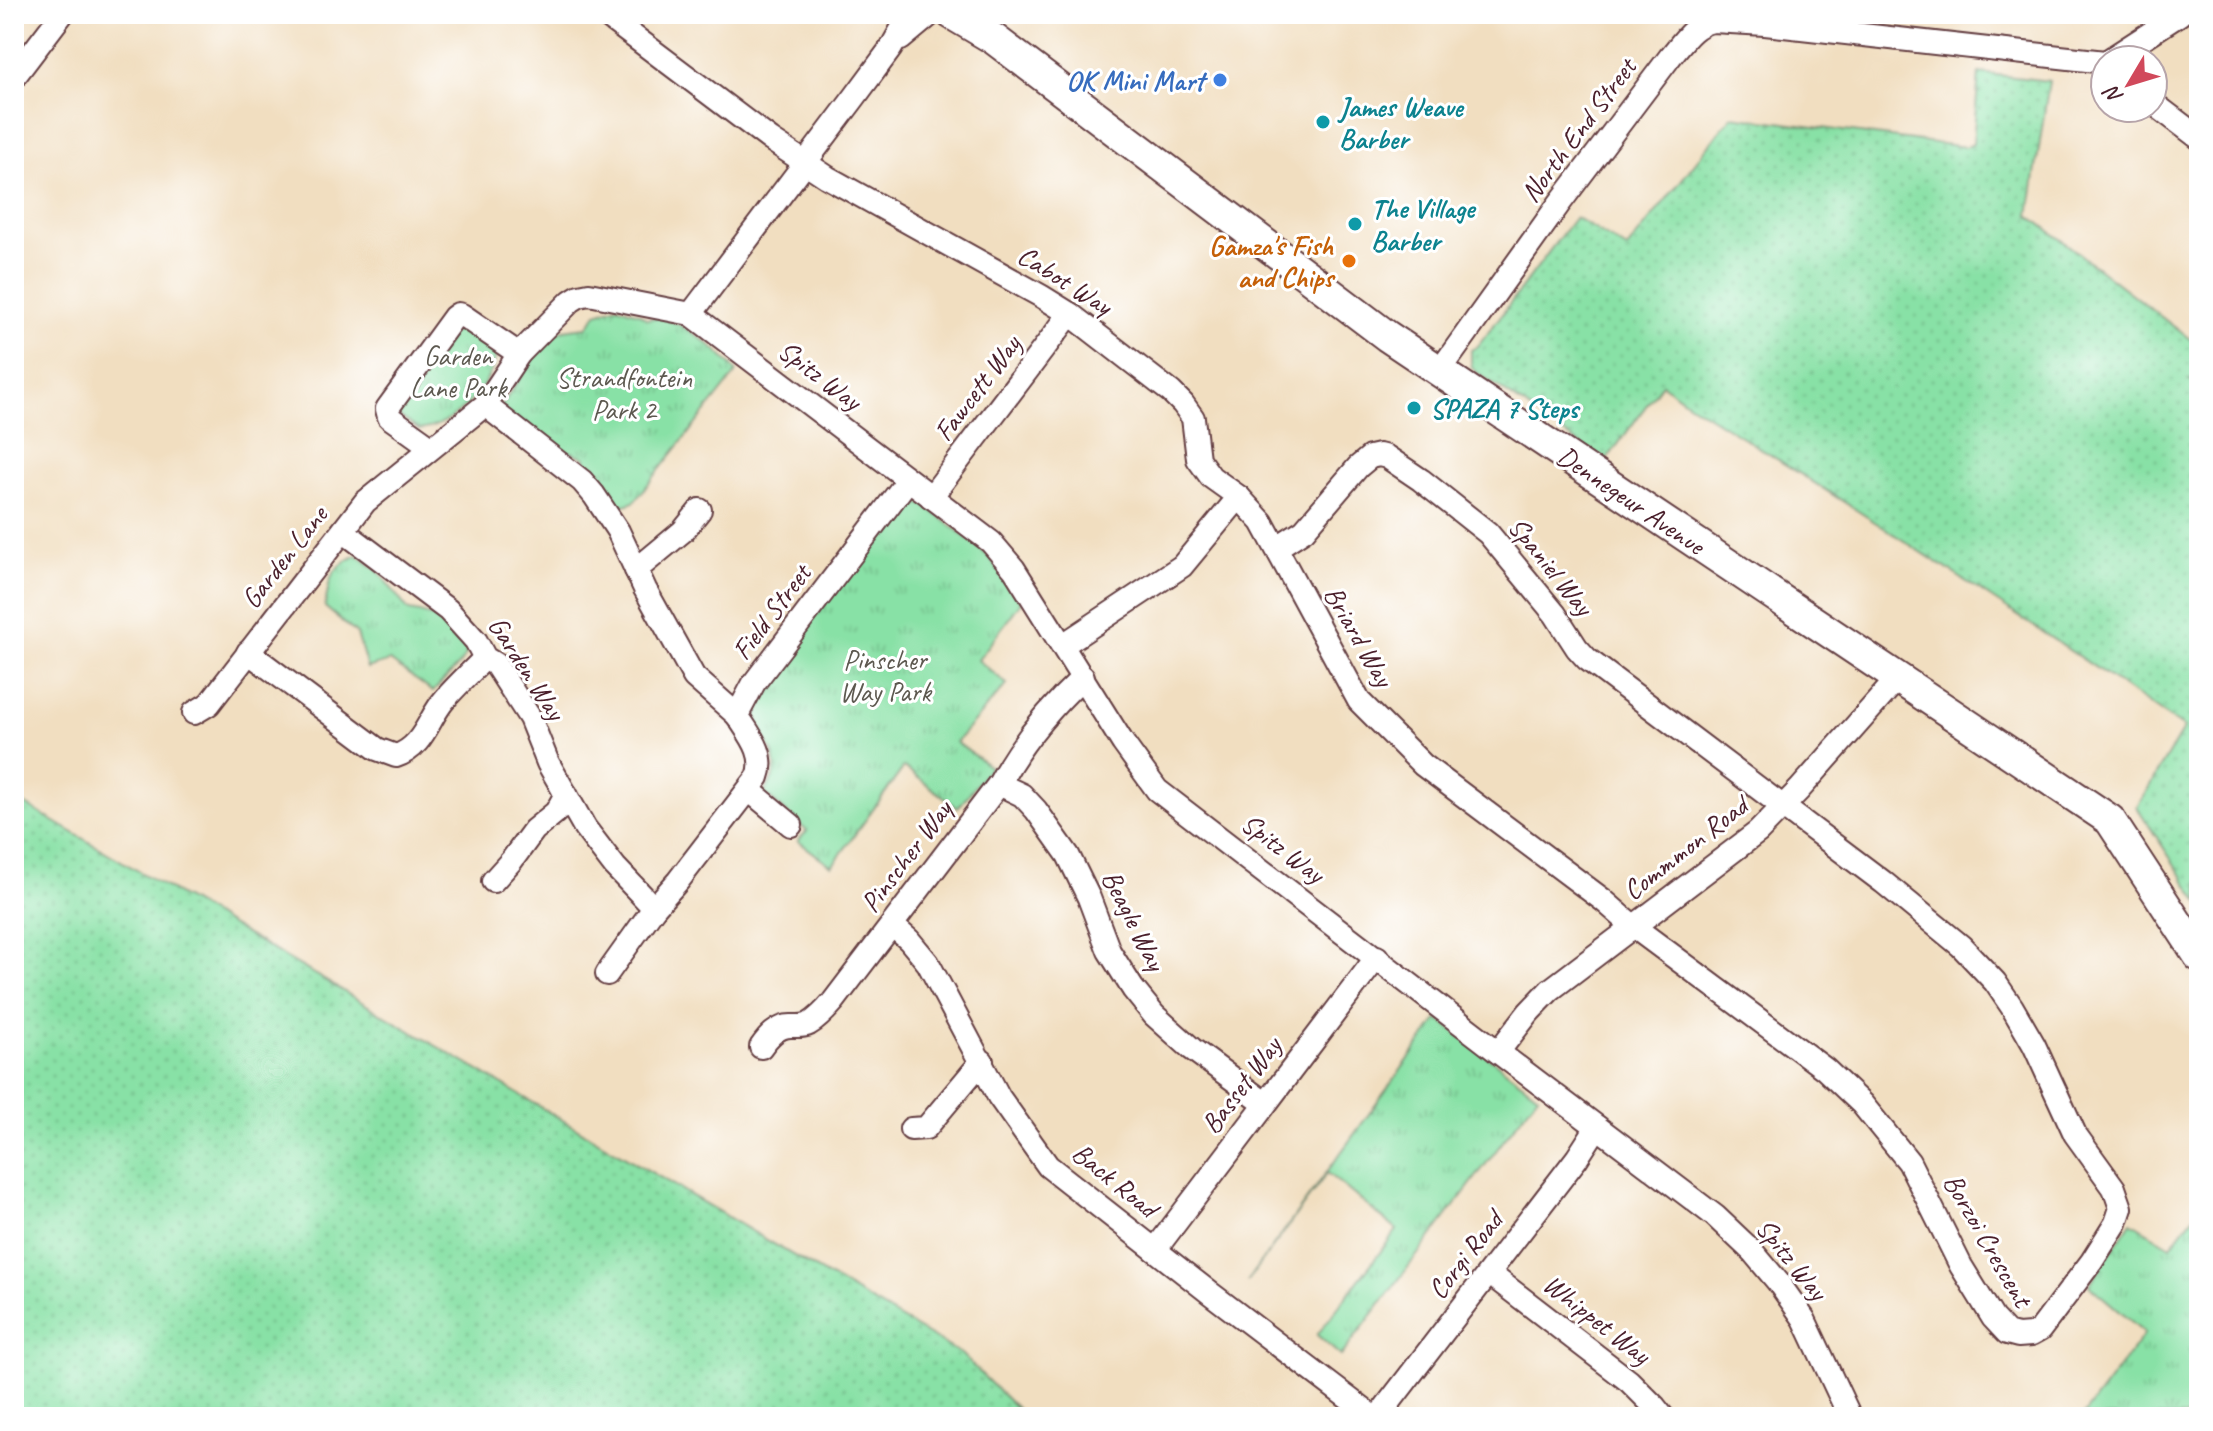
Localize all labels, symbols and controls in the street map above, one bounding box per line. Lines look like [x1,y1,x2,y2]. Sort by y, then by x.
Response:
north arrow [2089,44,2169,124]
street label: North End Street [1513,49,1645,209]
place label: OK Mini Mart [1066,63,1209,98]
marker: OK Mini Mart [1211,71,1229,89]
text: N [2097,79,2129,110]
place label: James Weave Barber [1337,89,1465,156]
marker: James Weave Barber [1314,113,1332,131]
place label: The Village Barber [1371,191,1477,258]
marker: The Village Barber [1346,215,1364,233]
place label: Gamza's Fish and Chips [1209,228,1336,295]
street label: Cabot Way [1011,237,1121,324]
marker: Gamza's Fish and Chips [1340,252,1358,270]
street label: Fawcett Way [926,326,1030,448]
street label: Spitz Way [771,332,871,419]
park label: Garden Lane Park [410,338,508,405]
park label: Strandfontein Park 2 [556,360,692,427]
place label: SPAZA 7 Steps [1430,391,1581,426]
marker: SPAZA 7 Steps [1405,399,1423,417]
street label: Dennegeur Avenue [1550,438,1713,563]
street label: Garden Lane [233,497,336,615]
street label: Spaniel Way [1501,510,1603,624]
street label: Field Street [724,555,820,667]
street label: Briard Way [1316,579,1403,695]
street label: Garden Way [481,610,575,728]
park label: Pinscher Way Park [839,642,932,709]
street label: Commmon Road [1616,786,1758,908]
street label: Pinscher Way [853,791,961,919]
street label: Spitz Way [1234,805,1334,892]
street label: Beagle Way [1094,864,1175,978]
street label: Basset Way [1193,1028,1290,1140]
street label: Back Road [1065,1135,1168,1228]
street label: Borzoi Crescent [1936,1167,2042,1315]
street label: Corgi Road [1420,1201,1513,1306]
street label: Spitz Way [1748,1211,1837,1309]
street label: Whippet Way [1536,1266,1660,1373]

